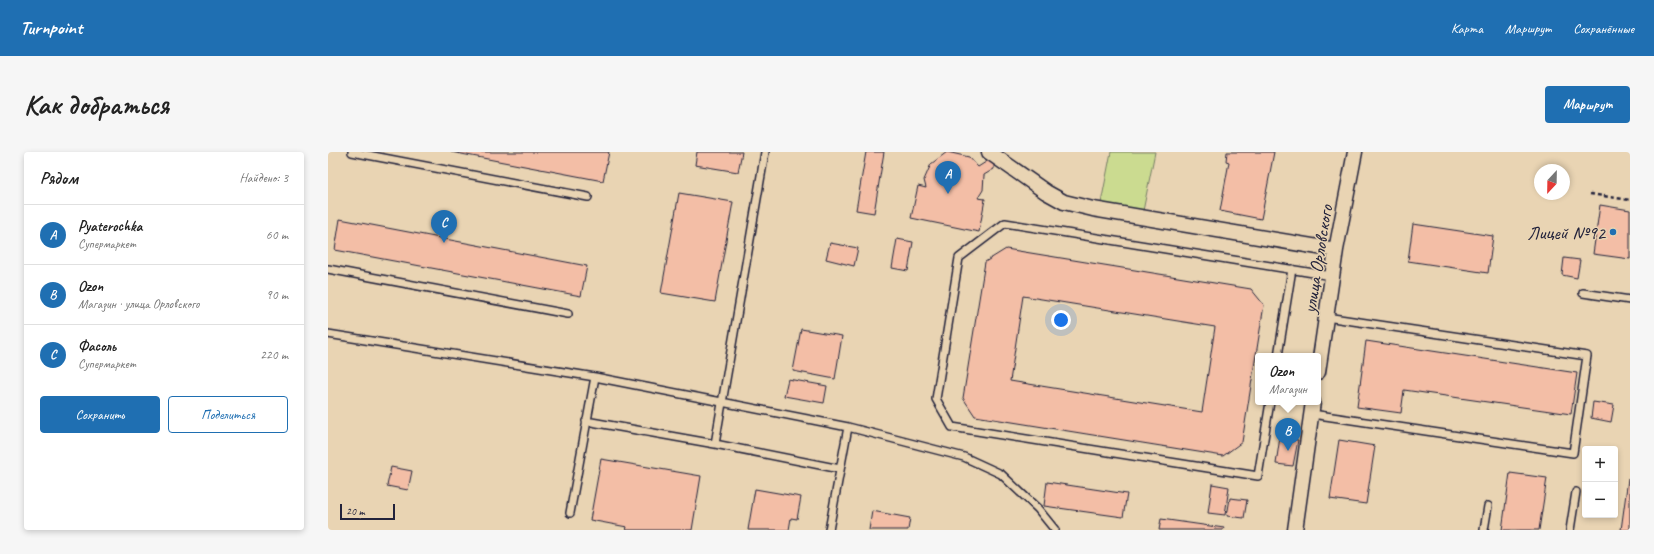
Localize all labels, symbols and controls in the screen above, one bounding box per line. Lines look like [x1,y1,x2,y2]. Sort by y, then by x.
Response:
text: Turnpoint [20,16,82,40]
text: Карта [1451,20,1483,37]
text: Маршрут [1505,20,1551,37]
text: Сохранённые [1573,20,1634,37]
button: Маршрут [1545,86,1630,123]
text: Как добраться [24,87,169,122]
pin: A [935,161,961,194]
north arrow [1534,164,1570,200]
text: Рядом [40,168,78,189]
text: Найдено: 3 [240,170,288,186]
street label: улица Орловского [1297,202,1339,316]
pin: C [431,210,457,243]
text: Pyaterochka [78,217,142,236]
place label: Лицей №92 [1527,221,1606,245]
text: A [50,227,56,243]
text: 60 m [266,227,288,243]
marker: Лицей №92 [1608,227,1618,237]
text: Супермаркет [78,236,136,252]
text: Ozon [78,277,103,296]
text: B [50,287,56,303]
text: 90 m [266,287,288,303]
text: Магазин · улица Орловского [78,296,199,312]
your location [1051,310,1071,330]
text: Фасоль [78,337,116,356]
text: C [50,347,56,363]
text: 220 m [260,347,288,363]
popup [1255,353,1321,405]
text: Супермаркет [78,356,136,372]
text: Ozon [1269,362,1294,381]
text: Магазин [1269,381,1307,397]
button: Сохранить [40,396,160,433]
button: Поделиться [168,396,288,433]
pin: B [1275,418,1301,451]
map controls [1582,446,1618,518]
button: + [1582,446,1618,482]
button: − [1582,482,1618,518]
scale bar [340,502,395,521]
text: 20 m [346,504,365,518]

